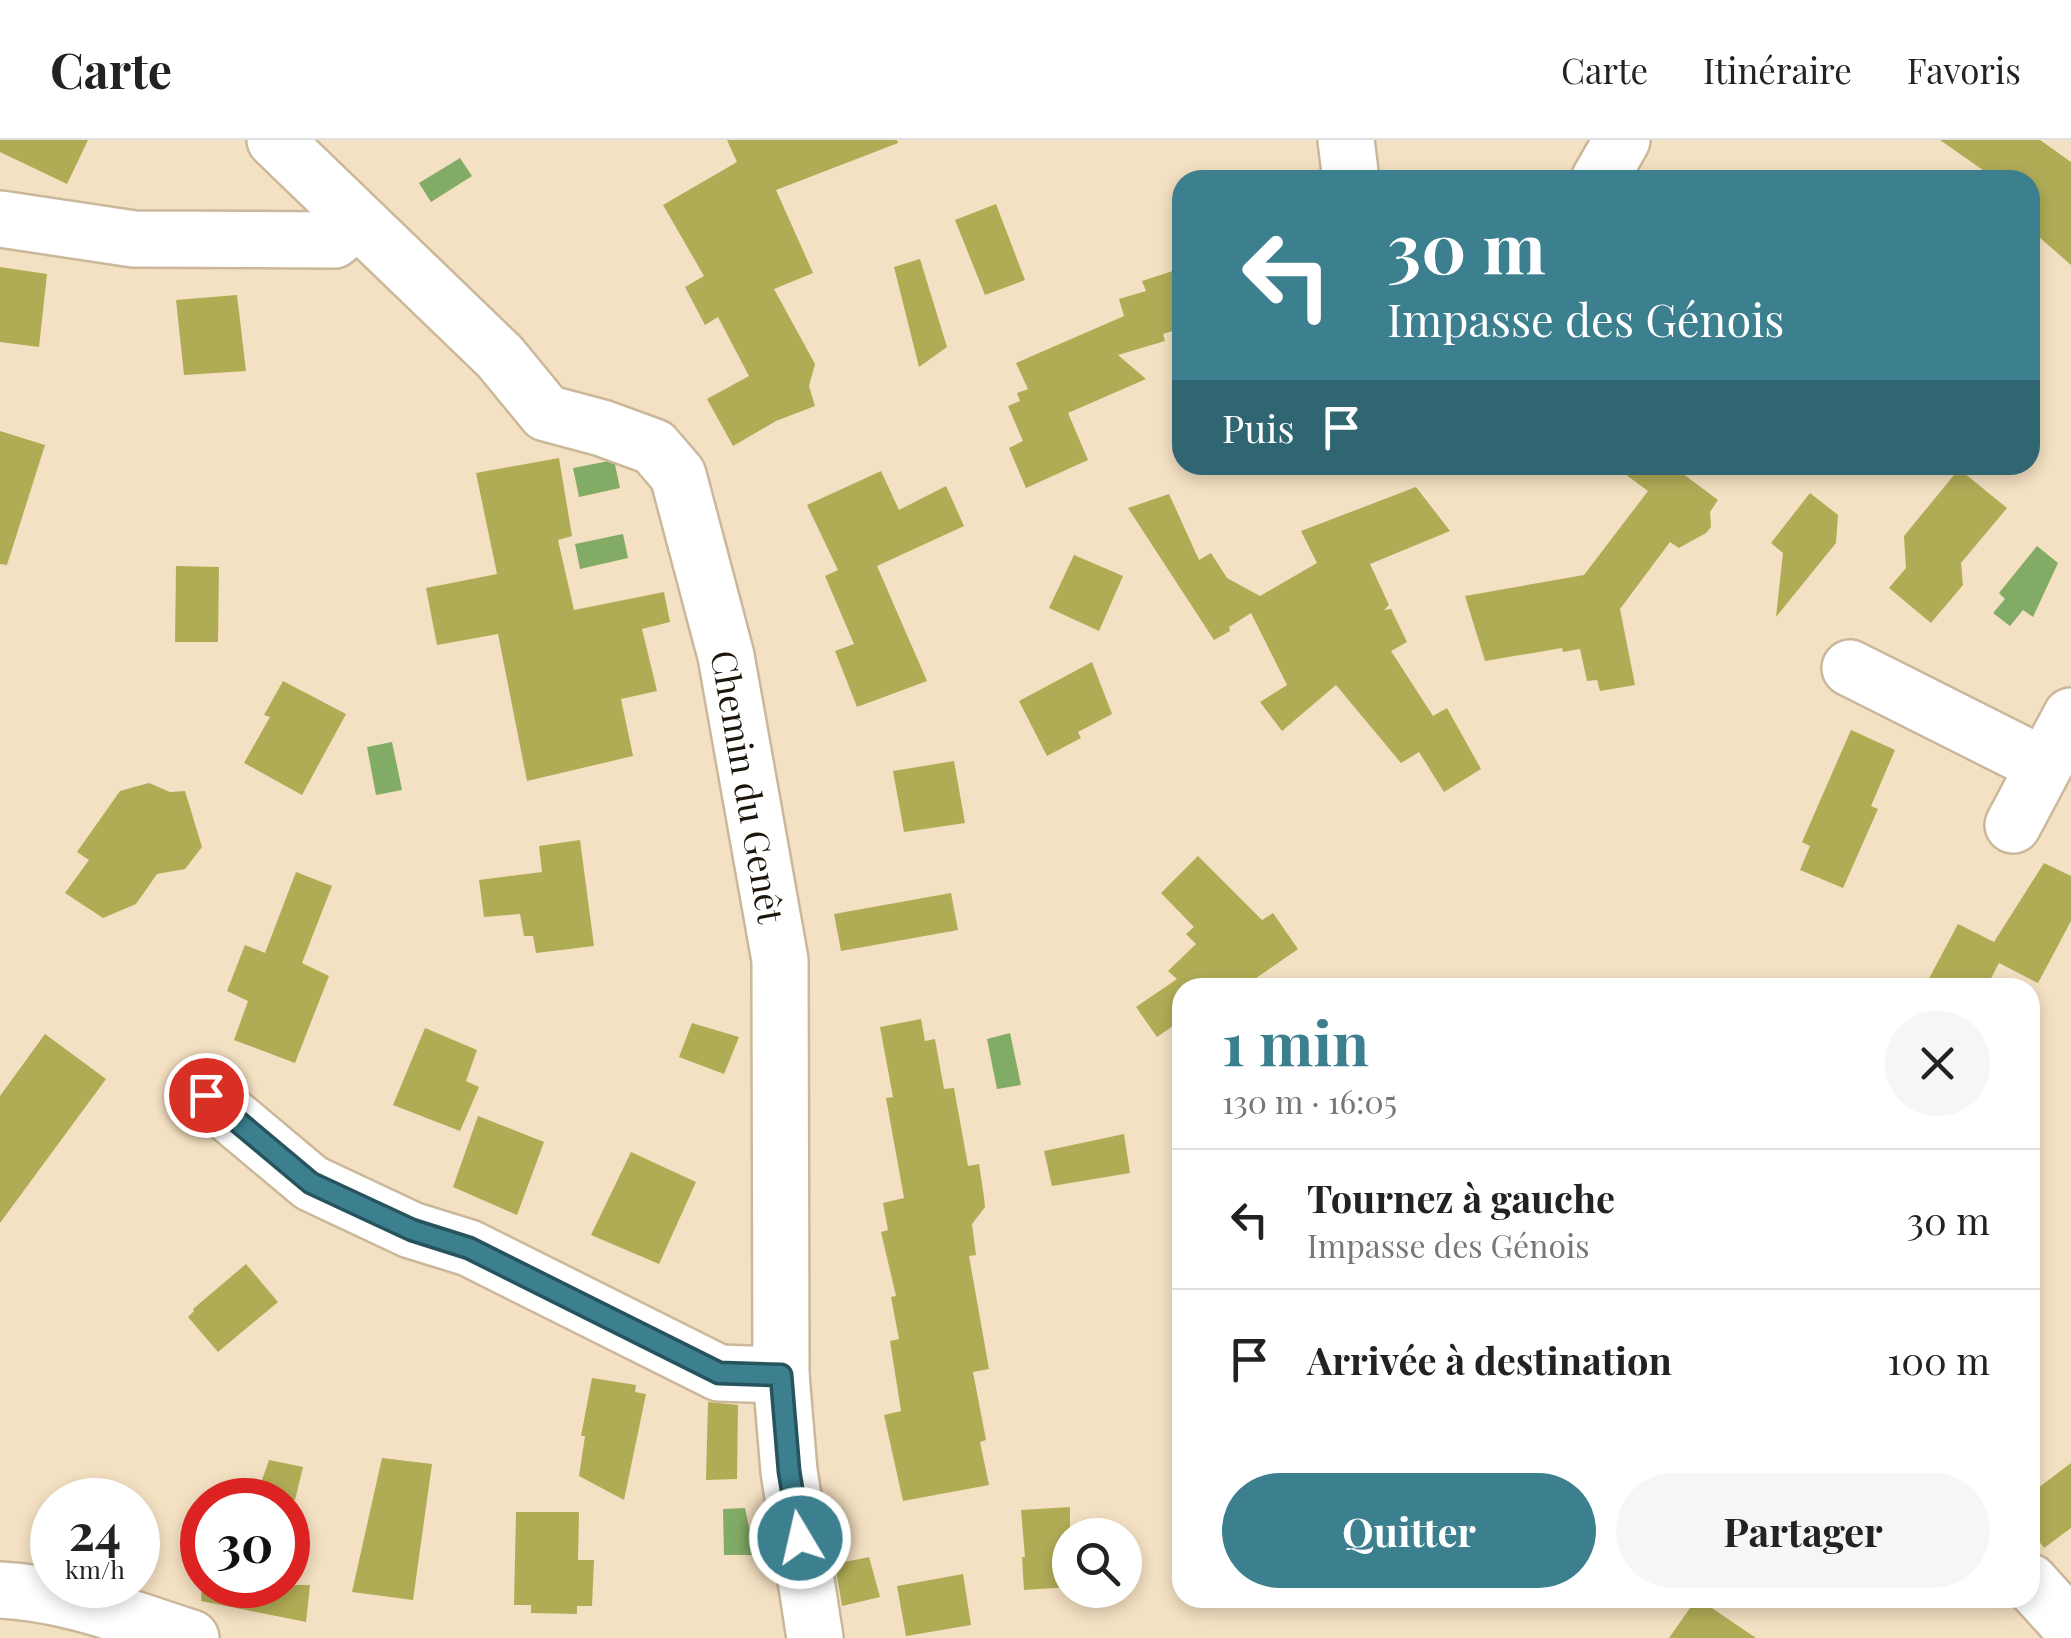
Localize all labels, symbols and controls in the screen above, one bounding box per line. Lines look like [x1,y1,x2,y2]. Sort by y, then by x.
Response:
text: Carte [50,37,172,101]
text: Carte [1561,46,1648,93]
text: Itinéraire [1703,46,1852,93]
text: Favoris [1907,46,2021,93]
text: 30 m [1387,198,1546,292]
icon: left [1222,210,1352,340]
text: Impasse des Génois [1387,288,1784,348]
icon: arrive [1314,400,1369,455]
text: Puis [1222,402,1294,453]
street label: Chemin du Genêt [702,646,797,927]
text: 1 min [1222,1001,1369,1081]
button: close [1885,1011,1990,1116]
pin [164,1053,249,1138]
icon: arrive [179,1068,234,1123]
text: 130 m · 16:05 [1222,1079,1397,1122]
text: Tournez à gauche [1307,1172,1615,1223]
icon: left [1222,1192,1277,1247]
text: 30 m [1907,1194,1990,1245]
text: Impasse des Génois [1307,1223,1590,1266]
icon: arrive [1222,1332,1277,1387]
text: Arrivée à destination [1307,1334,1672,1385]
text: 100 m [1887,1334,1990,1385]
button: Quitter [1222,1473,1596,1588]
button: Partager [1616,1473,1990,1588]
speed limit sign: 30 [180,1478,310,1608]
position arrow [748,1486,852,1590]
text: 24 [69,1497,121,1564]
map controls [1052,1518,1142,1608]
button: search [1052,1518,1142,1608]
text: km/h [65,1552,125,1585]

